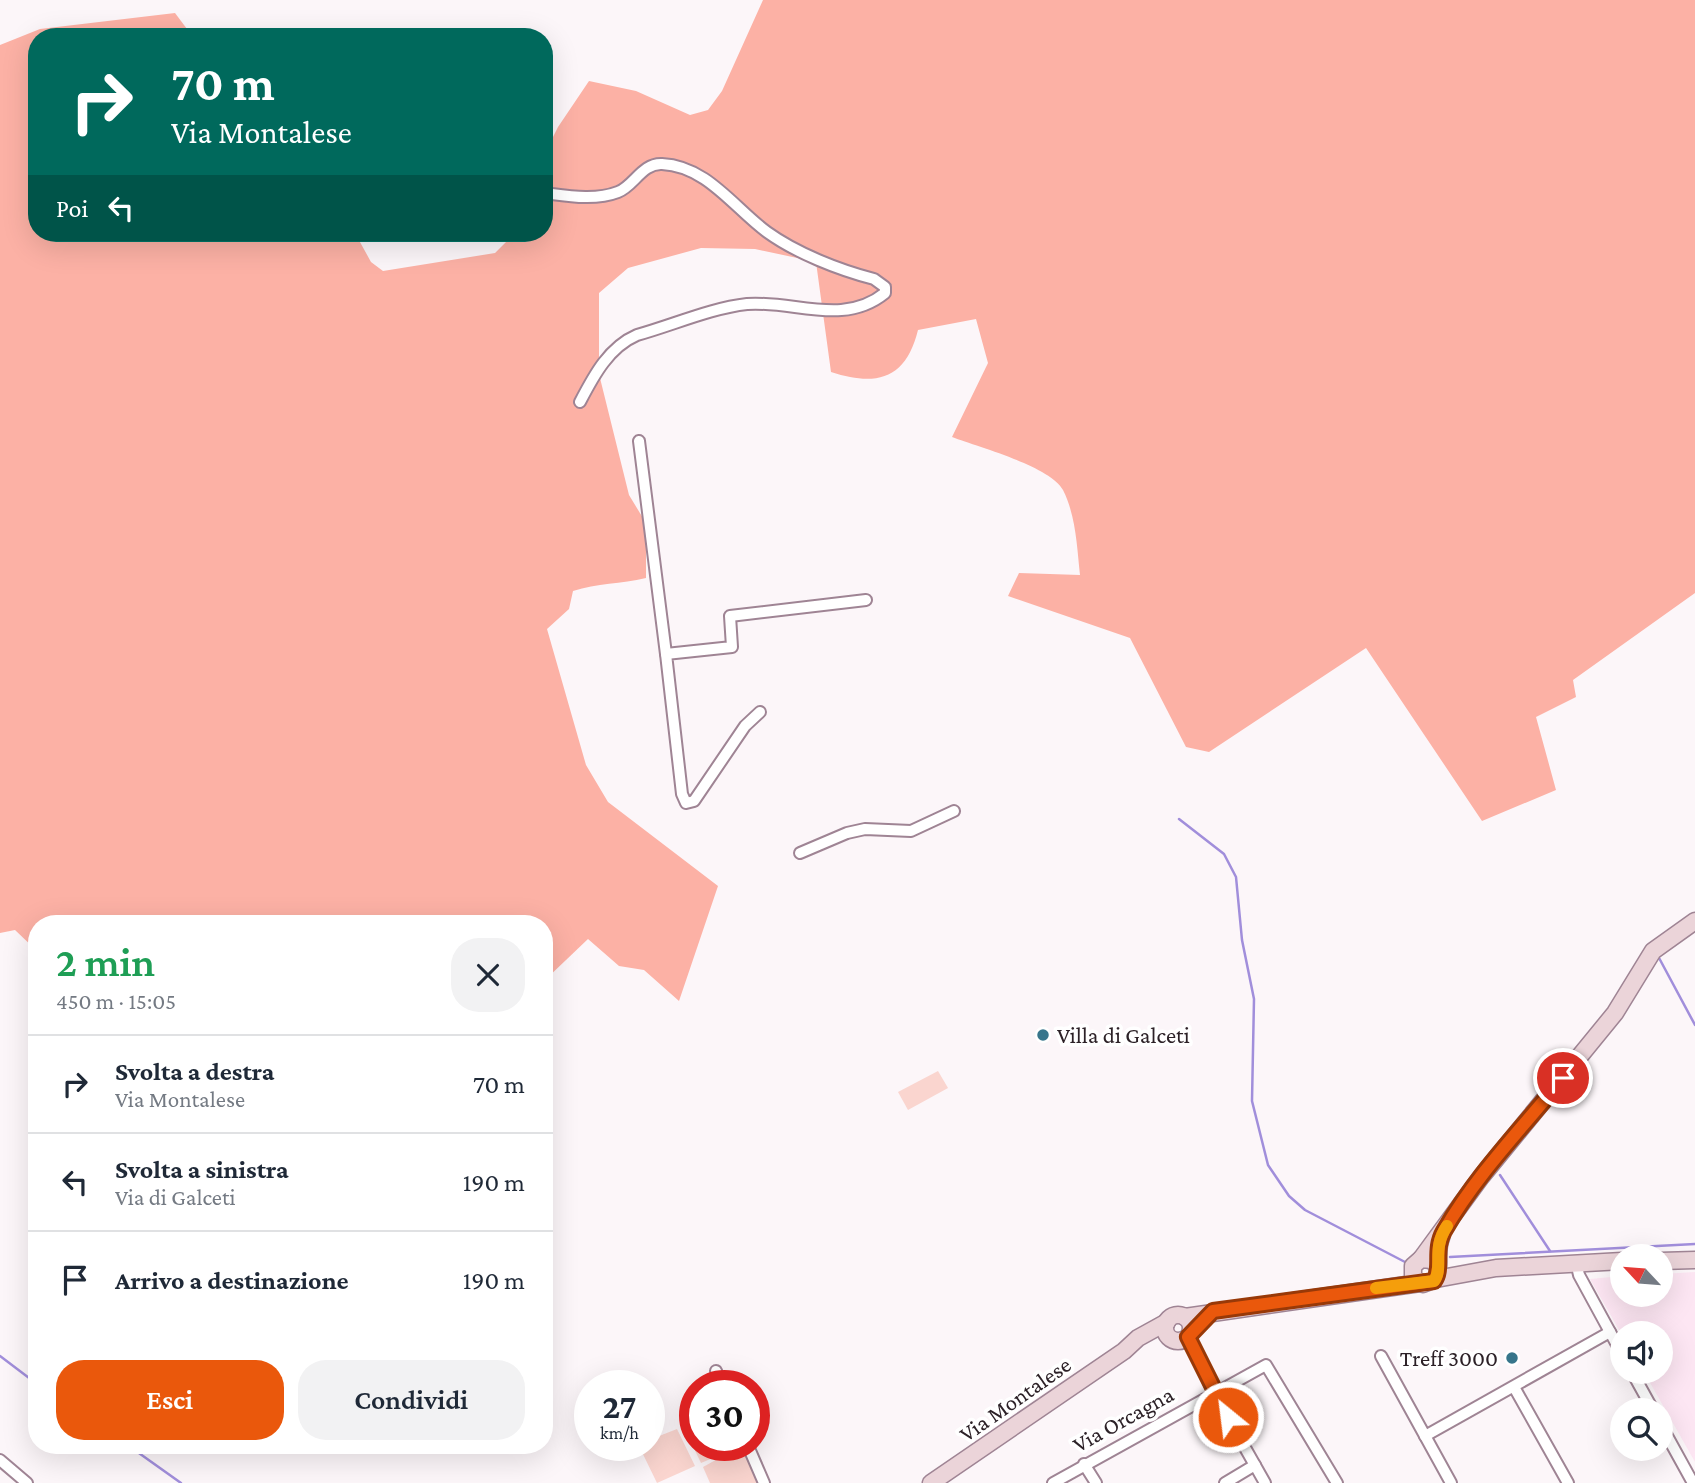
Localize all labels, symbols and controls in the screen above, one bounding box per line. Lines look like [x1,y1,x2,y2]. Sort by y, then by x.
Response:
icon: right [56,56,147,147]
text: 70 m [171,56,275,111]
text: Via Montalese [171,114,352,150]
icon: left [102,189,140,227]
text: Poi [56,194,88,223]
text: 2 min [56,938,155,985]
button: close [451,938,525,1012]
text: 450 m · 15:05 [56,988,176,1014]
place label: Villa di Galceti [1057,1022,1190,1048]
marker: Villa di Galceti [1035,1027,1051,1043]
pin [1533,1048,1593,1108]
text: Svolta a destra [115,1057,274,1086]
icon: arrive [1544,1059,1582,1097]
icon: right [56,1065,94,1103]
text: 70 m [473,1070,525,1099]
text: Via Montalese [115,1086,245,1112]
text: Svolta a sinistra [115,1155,289,1184]
icon: left [56,1163,94,1201]
text: 190 m [463,1168,525,1197]
text: Via di Galceti [115,1184,236,1210]
north arrow [1610,1244,1673,1307]
map controls [1610,1244,1673,1461]
icon: arrive [56,1261,94,1299]
text: Arrivo a destinazione [115,1266,349,1295]
text: 190 m [463,1266,525,1295]
button: sound [1610,1321,1673,1384]
place label: Treff 3000 [1400,1345,1498,1371]
marker: Treff 3000 [1504,1350,1520,1366]
street label: Via Montalese [954,1351,1076,1447]
button: Esci [56,1360,284,1440]
button: Condividi [298,1360,525,1440]
speed limit sign: 30 [679,1370,770,1461]
position arrow [1191,1380,1265,1454]
street label: Via Orcagna [1068,1381,1178,1457]
text: 27 [603,1387,636,1426]
button: search [1610,1398,1673,1461]
text: km/h [600,1423,639,1443]

